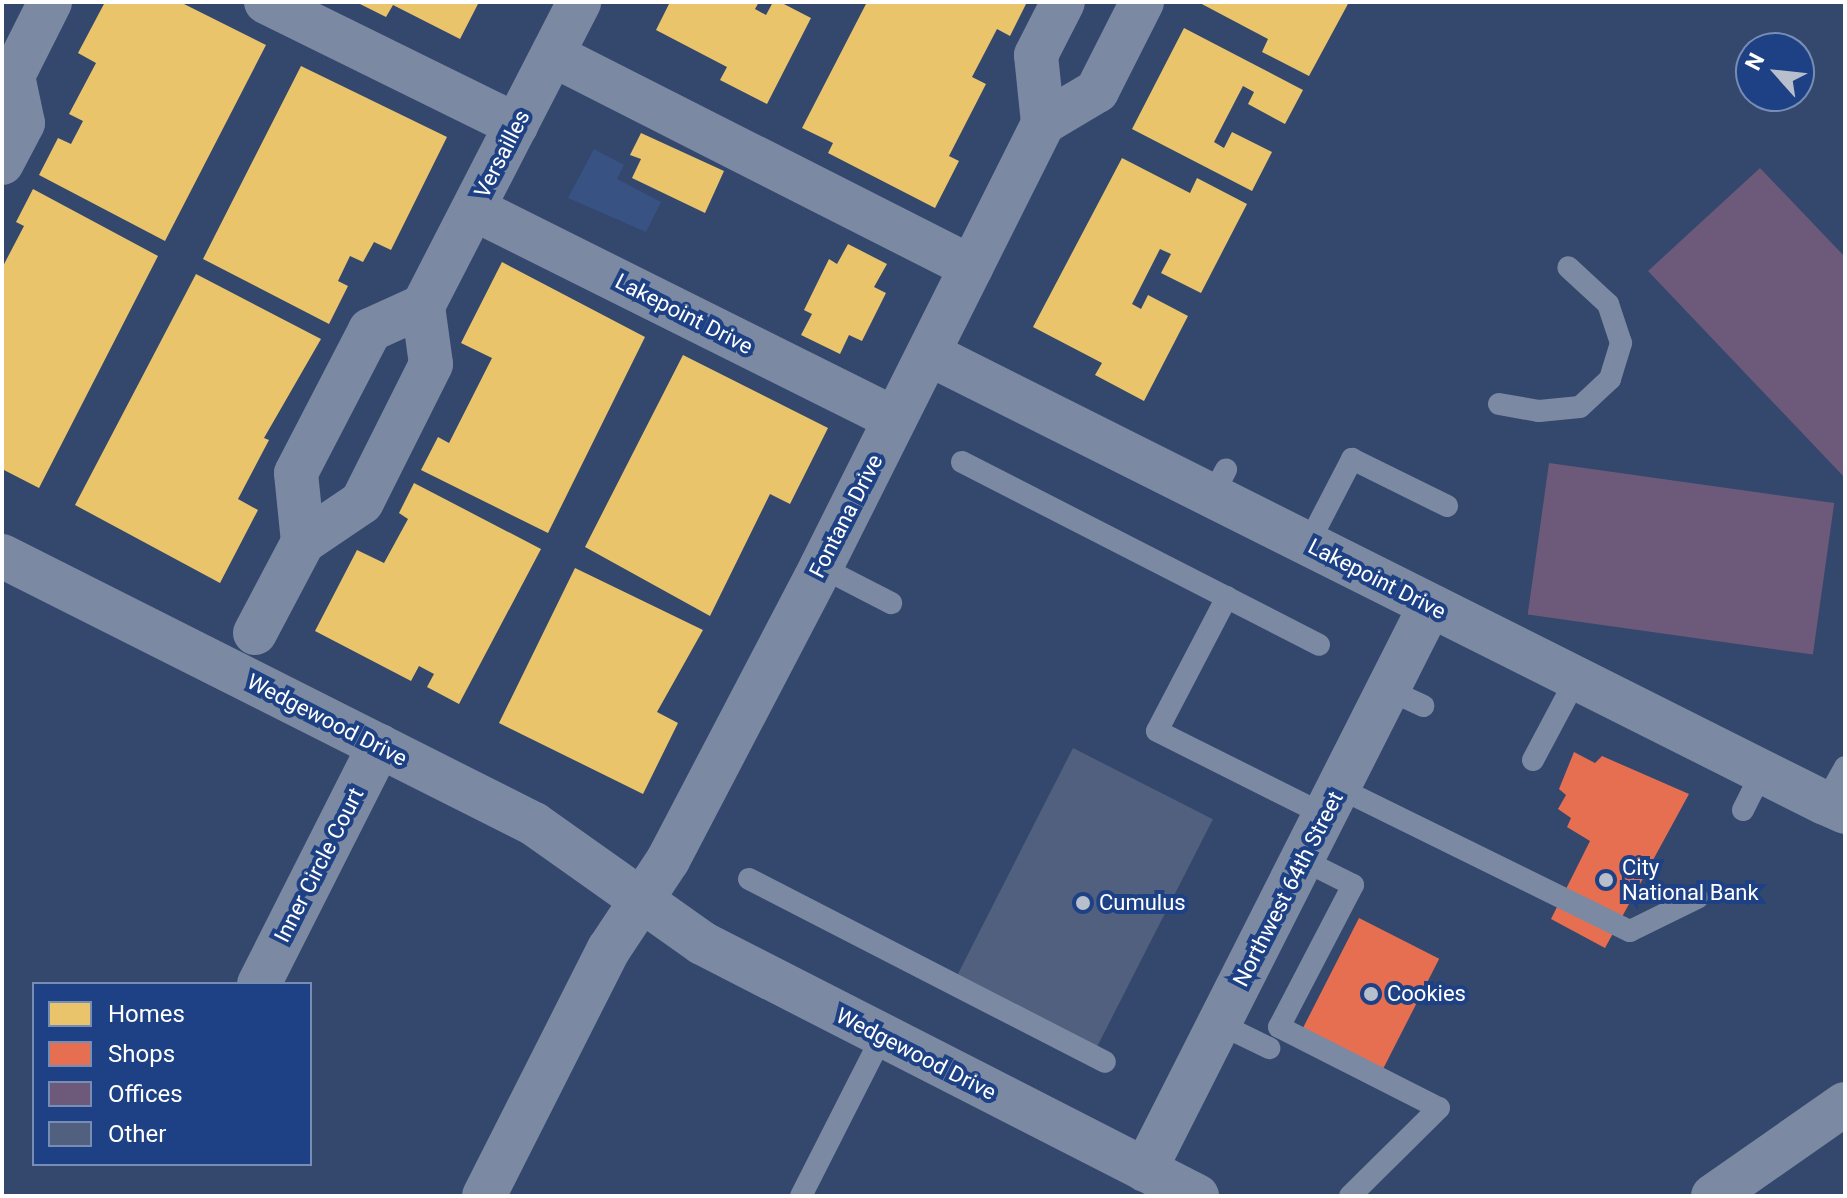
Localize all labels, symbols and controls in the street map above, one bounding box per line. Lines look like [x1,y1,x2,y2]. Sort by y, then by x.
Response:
north arrow [1735,32,1815,112]
text: N [1740,49,1770,74]
street label: Versailles [469,106,535,202]
street label: Lakepoint Drive [611,268,757,360]
street label: Fontana Drive [804,450,888,582]
street label: Lakepoint Drive [1304,533,1450,625]
street label: Wedgewood Drive [243,668,411,772]
street label: Inner Circle Court [269,783,369,947]
street label: Northwest 64th Street [1227,787,1349,991]
place label: City National Bank [1622,854,1759,906]
marker: City National Bank [1597,871,1615,889]
place label: Cumulus [1099,890,1186,916]
marker: Cumulus [1074,894,1092,912]
place label: Cookies [1387,981,1466,1007]
legend [32,982,312,1166]
marker: Cookies [1362,985,1380,1003]
text: Homes [108,1000,185,1028]
street label: Wedgewood Drive [832,1002,1000,1106]
text: Shops [108,1040,175,1068]
text: Offices [108,1080,183,1108]
text: Other [108,1120,166,1148]

